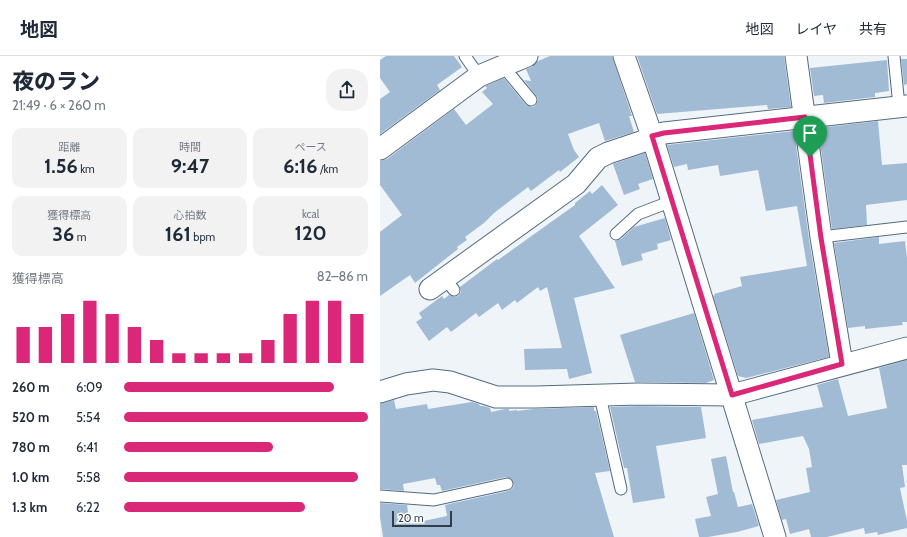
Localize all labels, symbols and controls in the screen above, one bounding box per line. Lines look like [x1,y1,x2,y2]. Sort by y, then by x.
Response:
text: 地図 [20,18,58,41]
text: 地図 [745,20,773,38]
text: レイヤ [795,20,837,38]
text: 共有 [859,20,887,38]
text: 夜のラン [12,68,100,95]
button: share [326,69,368,111]
text: 21:49 · 6 × 260 m [12,97,106,113]
pin [793,116,827,157]
icon: arrive [799,122,821,144]
text: 距離 [58,140,80,154]
text: 時間 [179,140,201,154]
text: ペース [294,140,327,154]
text: 1.56 [44,154,78,178]
text: 9:47 [171,154,209,178]
text: 6:16 [283,154,318,178]
text: km [78,162,95,176]
text: /km [318,162,338,176]
text: kcal [302,207,319,221]
text: 獲得標高 [47,208,91,222]
text: 心拍数 [173,208,206,222]
text: 120 [295,221,327,245]
text: 36 [52,222,74,246]
text: 161 [165,222,191,246]
text: m [74,230,86,244]
text: bpm [191,230,215,244]
text: 82–86 m [317,268,368,284]
text: 獲得標高 [12,270,64,286]
text: 260 m [12,379,50,395]
text: 6:09 [76,379,103,395]
text: 520 m [12,409,49,425]
text: 5:54 [76,409,100,425]
text: 780 m [12,439,50,455]
text: 6:41 [76,439,98,455]
text: 1.0 km [12,469,49,485]
text: 5:58 [76,469,101,485]
text: 1.3 km [12,499,47,515]
text: 6:22 [76,499,100,515]
scale bar [392,509,452,528]
text: 20 m [398,511,424,525]

